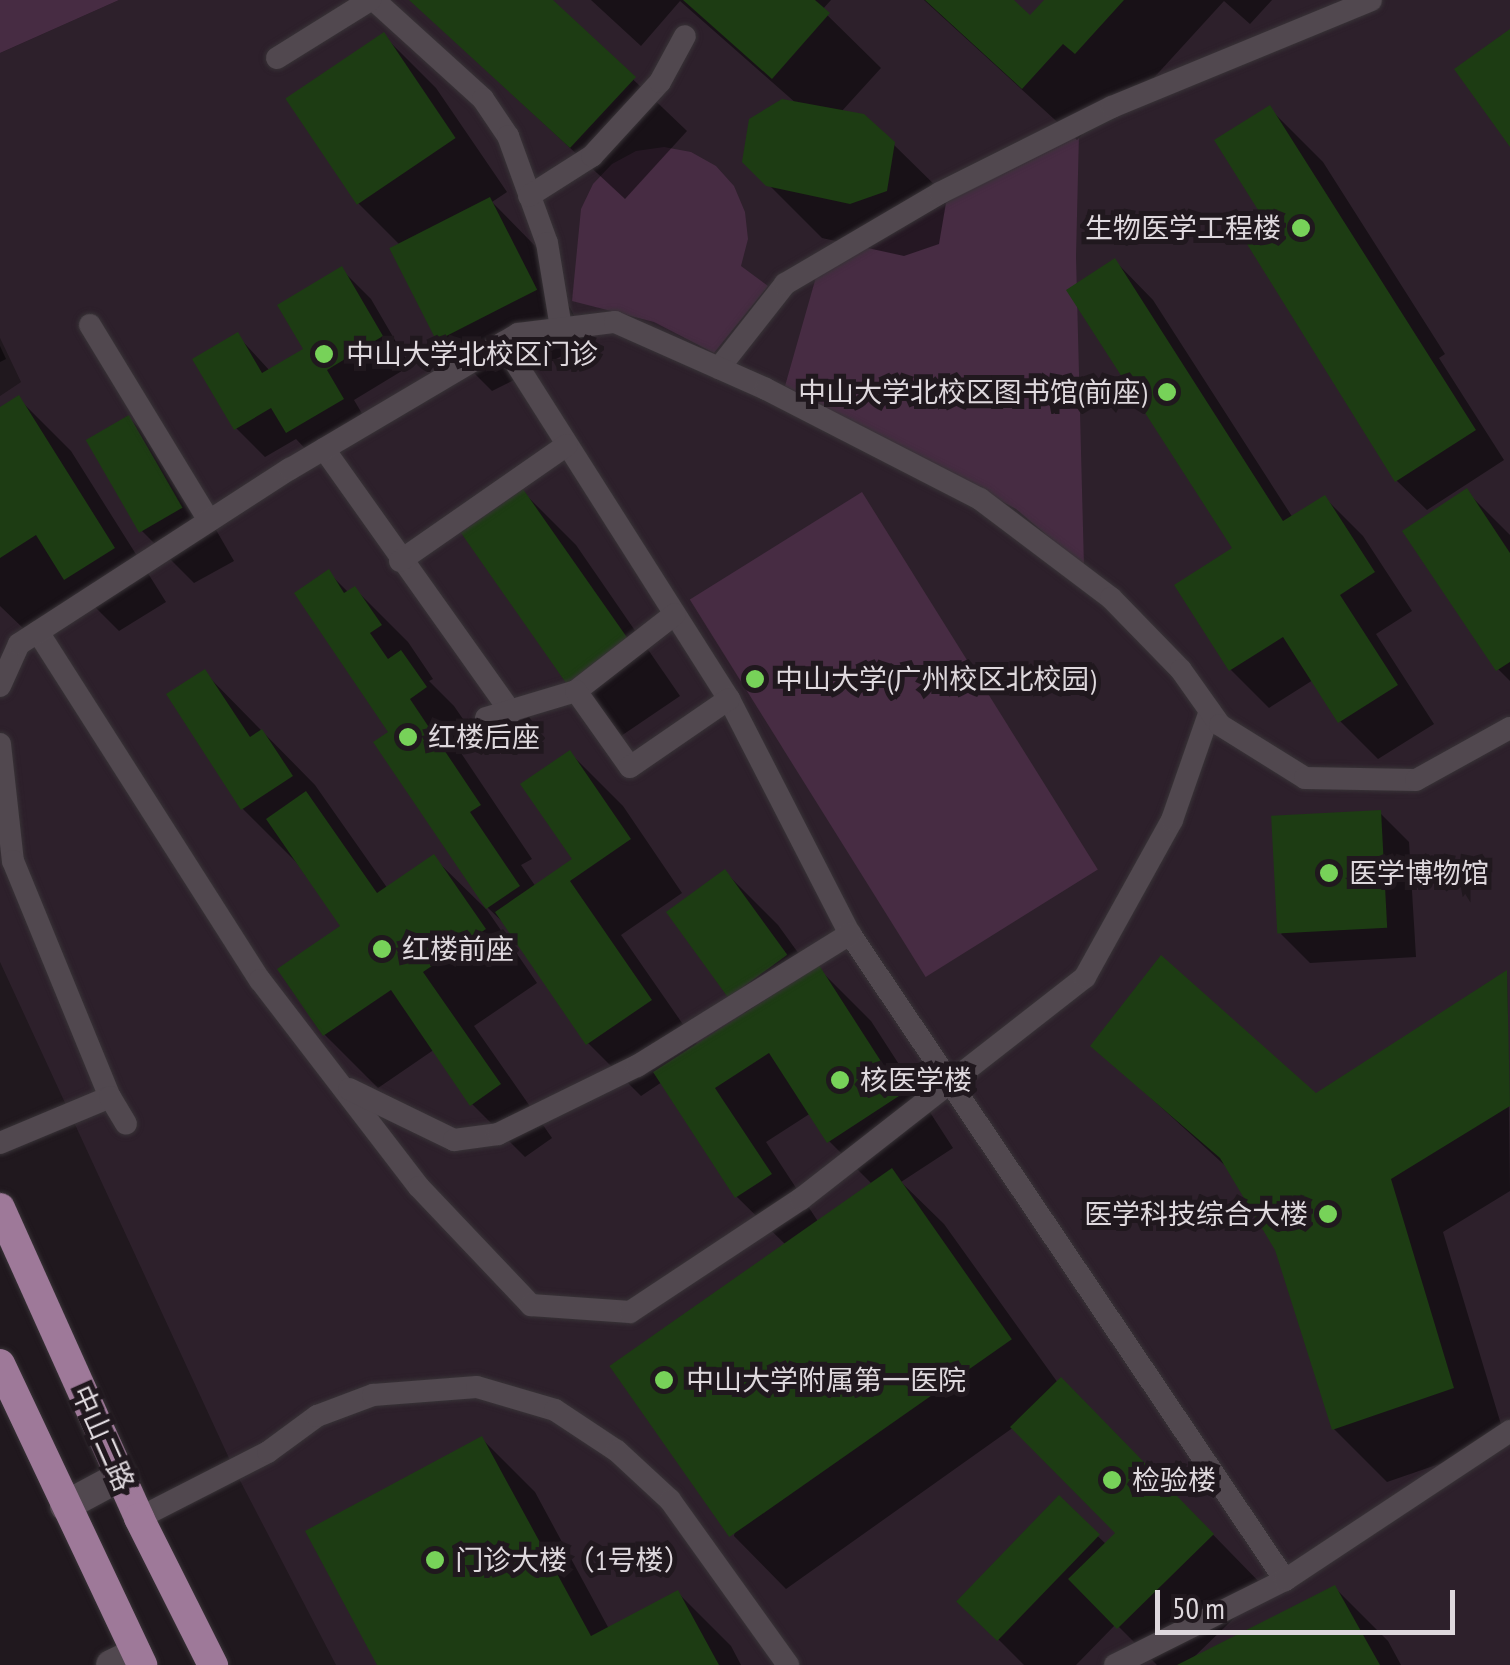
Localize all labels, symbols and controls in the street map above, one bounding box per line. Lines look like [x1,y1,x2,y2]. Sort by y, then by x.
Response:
place label: 生物医学工程楼 [1085,211,1281,245]
marker: 生物医学工程楼 [1290,217,1312,239]
place label: 中山大学北校区门诊 [346,337,598,371]
marker: 中山大学北校区门诊 [311,341,337,367]
place label: 中山大学北校区图书馆(前座) [798,375,1147,409]
marker: 中山大学北校区图书馆(前座) [1156,381,1178,403]
place label: 中山大学(广州校区北校园) [775,662,1096,696]
marker: 中山大学(广州校区北校园) [744,668,766,690]
place label: 红楼后座 [428,720,540,754]
marker: 红楼后座 [397,726,419,748]
place label: 医学博物馆 [1349,856,1489,890]
marker: 医学博物馆 [1318,862,1340,884]
place label: 红楼前座 [402,932,514,966]
marker: 红楼前座 [371,938,393,960]
place label: 核医学楼 [860,1063,972,1097]
marker: 核医学楼 [829,1069,851,1091]
place label: 医学科技综合大楼 [1084,1197,1308,1231]
marker: 医学科技综合大楼 [1317,1203,1339,1225]
place label: 中山大学附属第一医院 [686,1363,966,1397]
marker: 中山大学附属第一医院 [651,1367,677,1393]
street label: 中山二路 [65,1380,141,1496]
place label: 检验楼 [1132,1463,1216,1497]
marker: 检验楼 [1101,1469,1123,1491]
place label: 门诊大楼（1号楼） [455,1543,692,1577]
marker: 门诊大楼（1号楼） [424,1549,446,1571]
scale bar [1160,1570,1460,1632]
text: 50 m [1172,1588,1225,1627]

